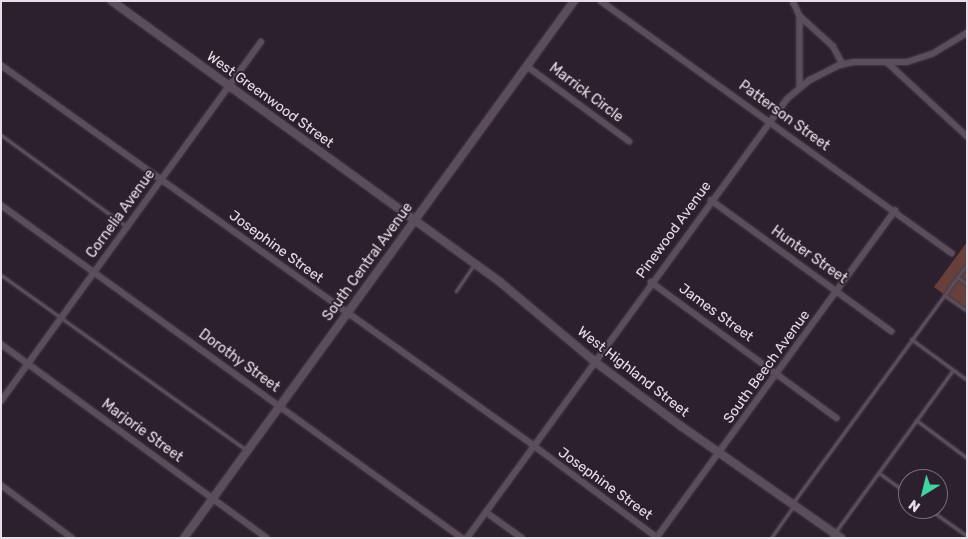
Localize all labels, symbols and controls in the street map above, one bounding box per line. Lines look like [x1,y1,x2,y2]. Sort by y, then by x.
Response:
street label: West Greenwood Street [203,48,337,152]
street label: Marrick Circle [546,60,626,126]
street label: Patterson Street [735,77,833,155]
street label: Cornelia Avenue [83,166,159,262]
street label: Pinewood Avenue [633,178,715,282]
street label: South Central Avenue [319,199,417,325]
street label: Josephine Street [226,207,326,287]
street label: Hunter Street [768,222,850,288]
street label: James Street [676,280,756,346]
street label: South Beech Avenue [720,307,814,427]
street label: West Highland Street [574,323,692,421]
street label: Dorothy Street [195,326,283,396]
street label: Marjorie Street [98,396,186,466]
street label: Josephine Street [555,444,655,524]
north arrow [898,469,948,519]
text: N [905,496,924,516]

